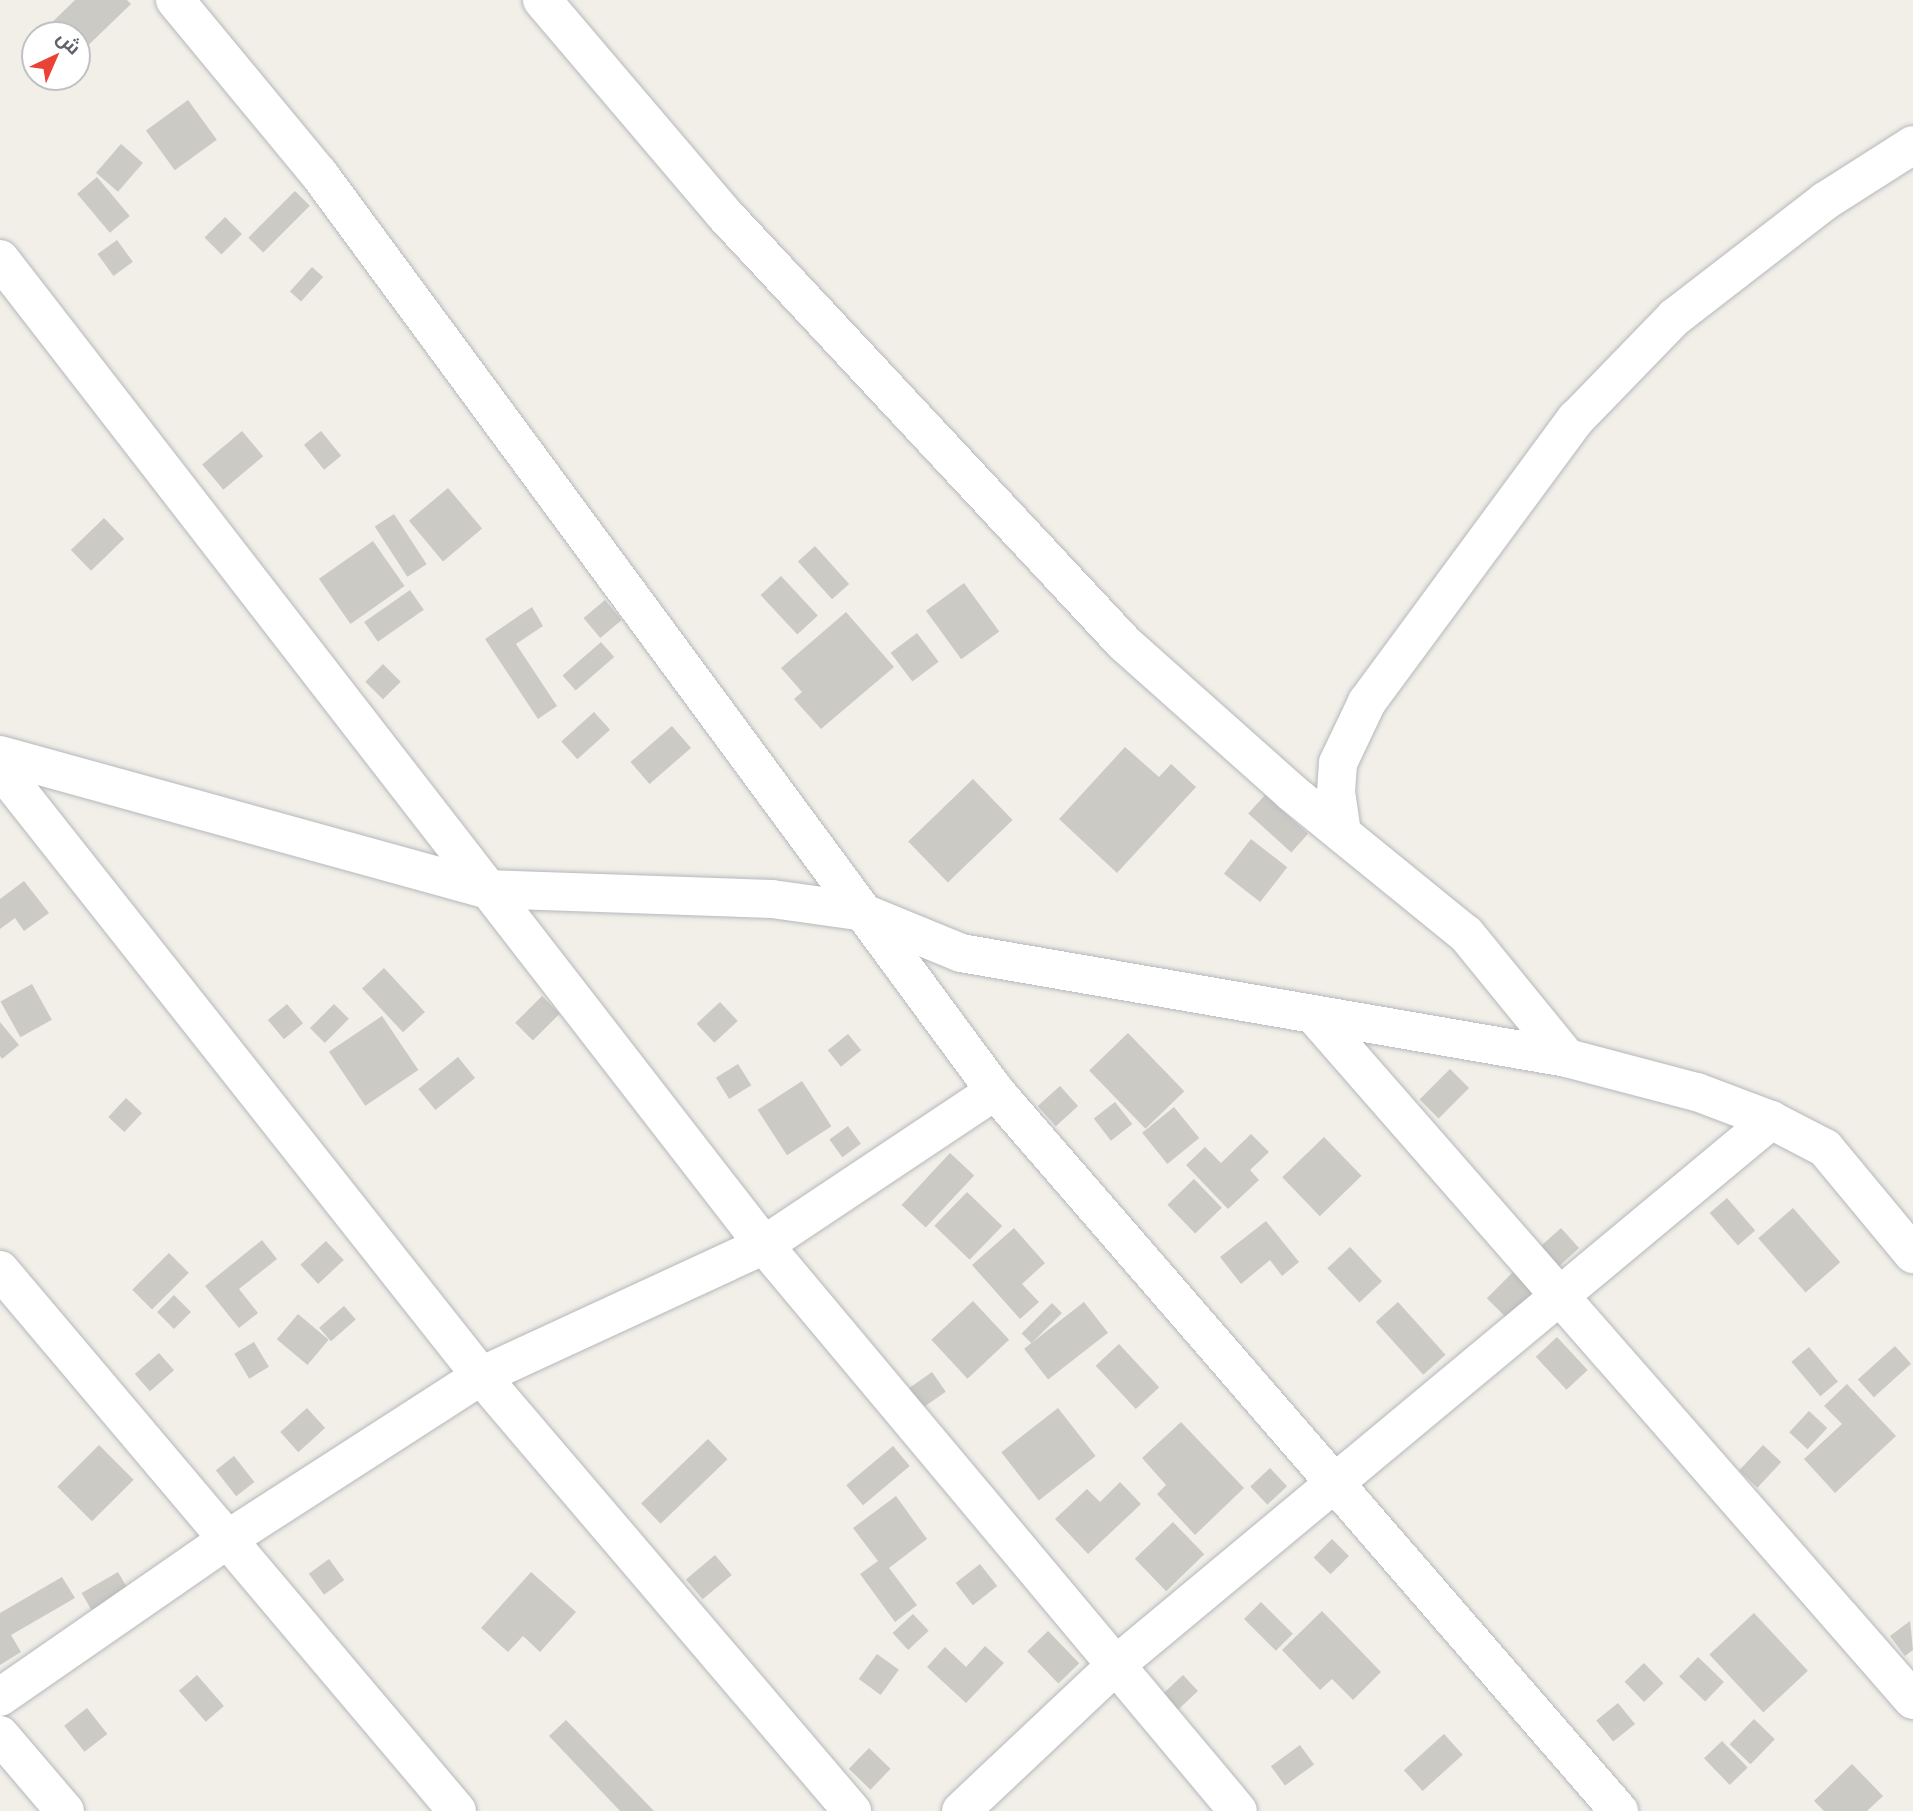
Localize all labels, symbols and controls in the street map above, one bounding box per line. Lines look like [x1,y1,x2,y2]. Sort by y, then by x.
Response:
north arrow [21,21,91,91]
text: ش [51,25,87,60]

